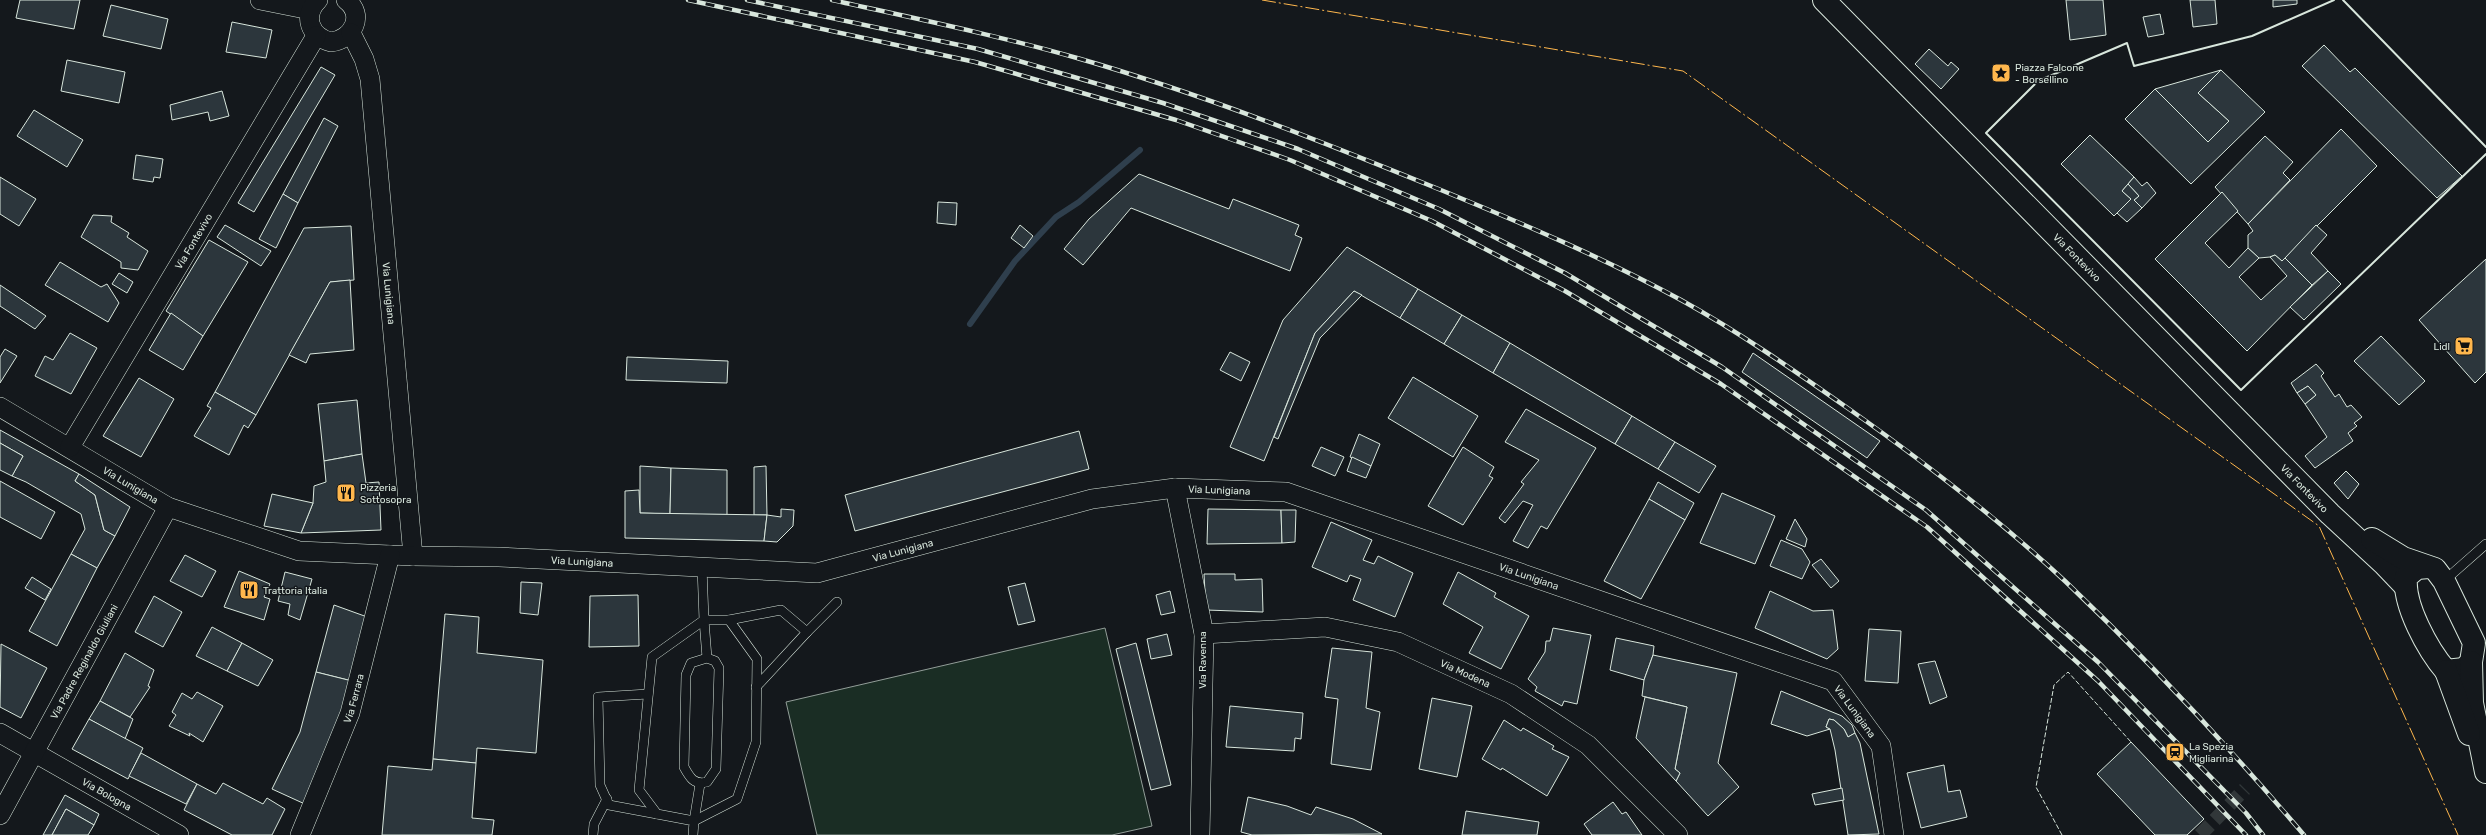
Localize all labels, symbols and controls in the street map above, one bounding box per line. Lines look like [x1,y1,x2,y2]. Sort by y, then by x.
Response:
place icon: Piazza Falcone - Borsellino [1990,62,2012,84]
place label: Piazza Falcone - Borsellino [2015,62,2084,86]
street label: Via Fontevivo [173,211,216,272]
street label: Via Fontevivo [2050,231,2103,285]
street label: Via Lunigiana [380,262,397,325]
supermarket icon: Lidl [2453,335,2475,357]
place label: Lidl [2434,341,2450,353]
street label: Via Fontevivo [2278,462,2330,516]
street label: Via Lunigiana [100,464,160,507]
restaurant icon: Pizzeria Sottosopra [335,482,357,504]
place label: Pizzeria Sottosopra [360,482,412,506]
street label: Via Lunigiana [1188,483,1251,498]
street label: Via Lunigiana [871,537,935,565]
street label: Via Lunigiana [551,555,614,570]
street label: Via Lunigiana [1497,561,1560,593]
restaurant icon: Trattoria Italia [238,579,260,601]
place label: Trattoria Italia [263,585,327,597]
street label: Via Padre Reginaldo Giuliani [48,602,121,722]
street label: Via Ravenna [1197,631,1209,689]
street label: Via Modena [1438,657,1492,691]
street label: Via Ferrara [342,673,367,725]
street label: Via Lunigiana [1831,683,1878,740]
station icon: La Spezia Migliarina [2164,741,2186,763]
place label: La Spezia Migliarina [2189,741,2234,765]
street label: Via Bologna [79,776,133,814]

